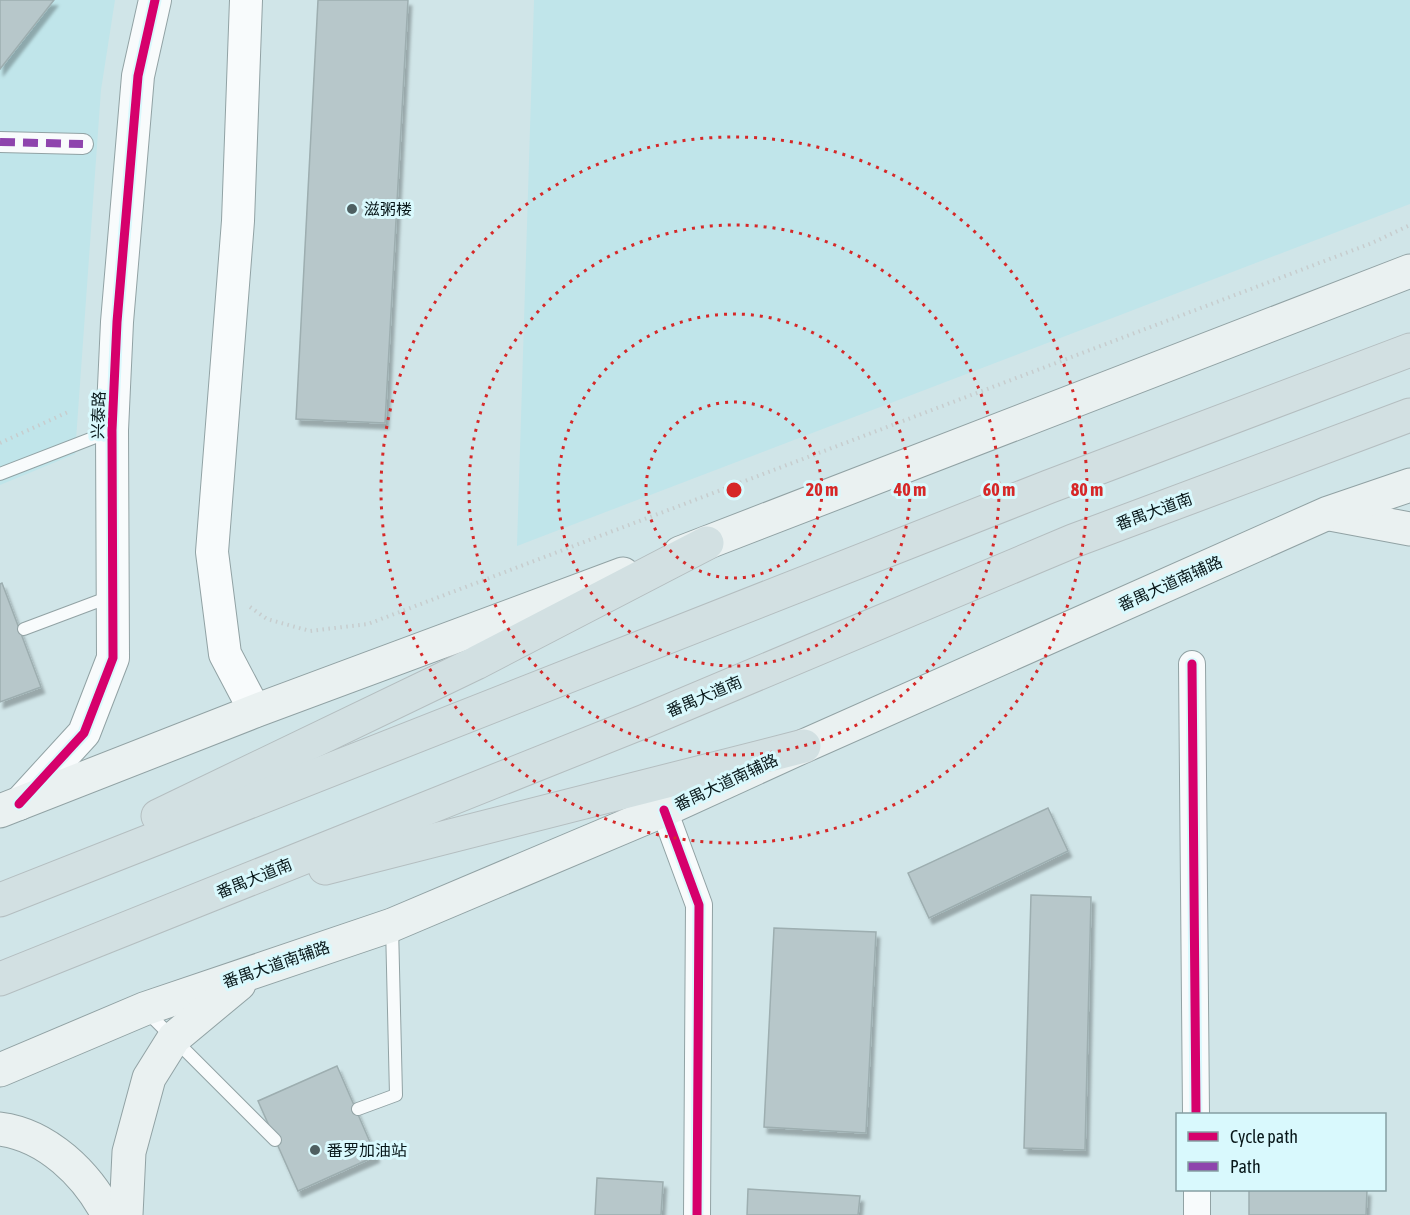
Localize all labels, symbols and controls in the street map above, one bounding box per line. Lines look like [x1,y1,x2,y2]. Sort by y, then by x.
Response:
place label: 滋粥楼 [364,200,412,218]
marker: 滋粥楼 [345,202,359,216]
street label: 兴泰路 [88,391,108,439]
text: 20 m [806,479,838,500]
text: 40 m [893,479,926,500]
text: 60 m [983,479,1015,500]
text: 80 m [1071,479,1103,500]
centre of rings [724,480,744,500]
street label: 番禺大道南 [1113,489,1195,533]
street label: 番禺大道南辅路 [1115,552,1225,614]
street label: 番禺大道南 [664,672,744,720]
street label: 番禺大道南辅路 [671,750,781,814]
street label: 番禺大道南 [214,855,294,901]
street label: 番禺大道南辅路 [220,937,332,991]
legend [1176,1113,1386,1191]
text: Cycle path [1230,1126,1298,1147]
place label: 番罗加油站 [327,1141,407,1159]
marker: 番罗加油站 [308,1143,322,1157]
text: Path [1230,1156,1261,1177]

